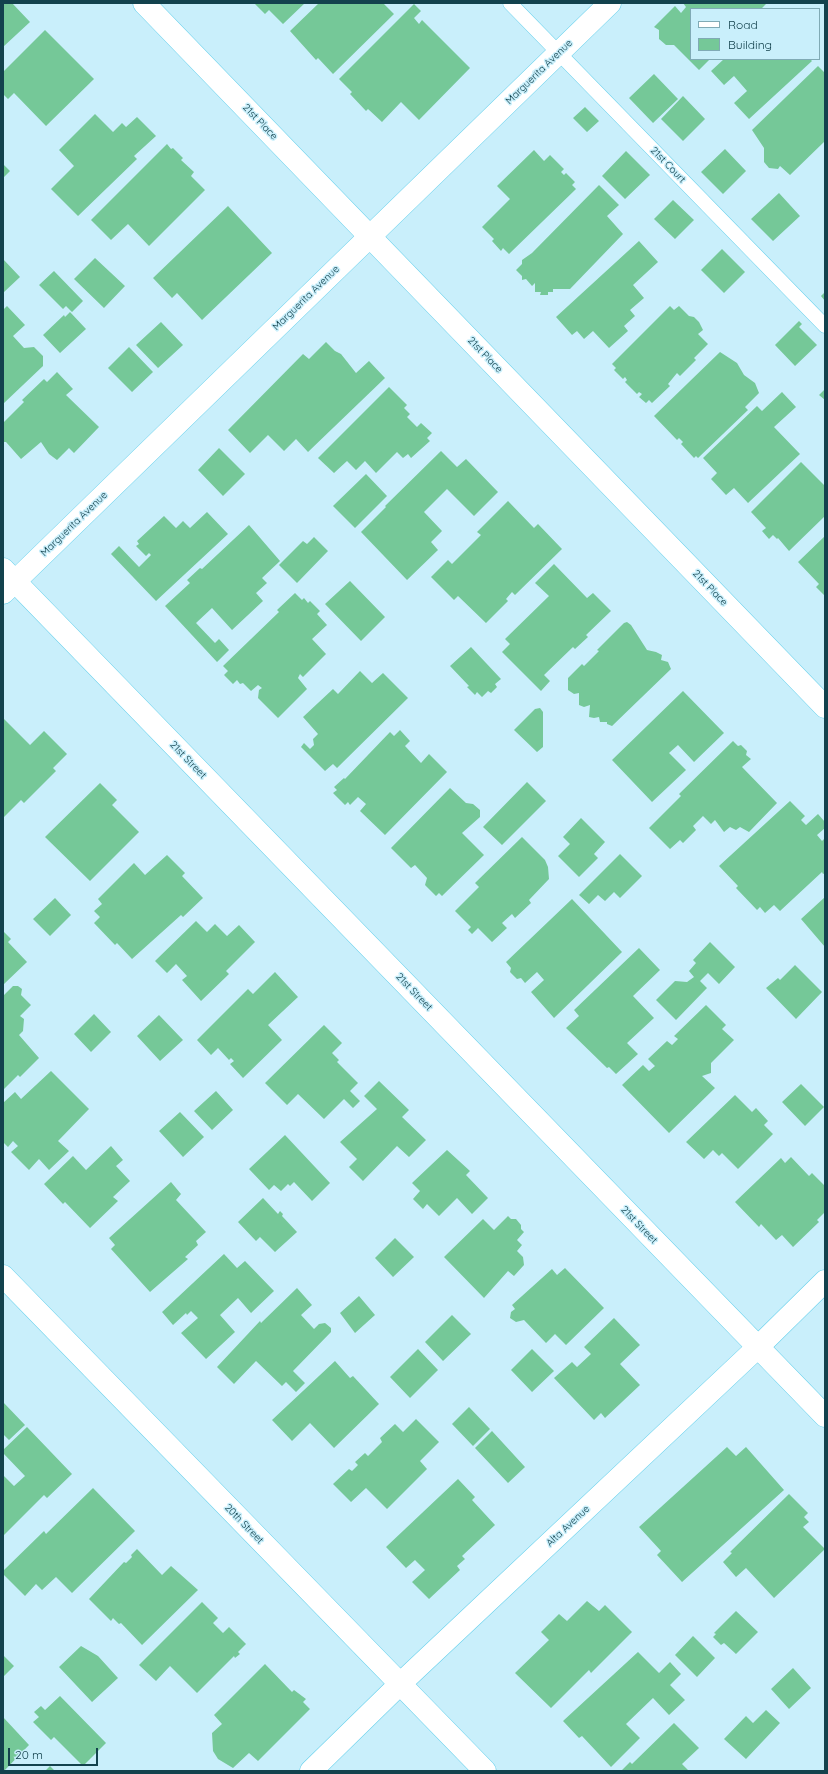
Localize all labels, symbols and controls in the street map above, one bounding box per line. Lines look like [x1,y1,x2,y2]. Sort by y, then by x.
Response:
legend [690,8,820,60]
text: Road [728,17,758,32]
street label: Marguerita Avenue [503,37,575,107]
text: Building [728,37,772,52]
street label: 21st Place [240,102,280,142]
street label: 21st Court [648,144,688,186]
street label: Marguerita Avenue [270,263,342,333]
street label: 21st Place [465,335,505,375]
street label: Marguerita Avenue [38,489,110,559]
street label: 21st Place [690,568,730,608]
street label: 21st Street [167,739,209,781]
street label: 21st Street [393,971,435,1013]
street label: 21st Street [618,1204,660,1246]
street label: 20th Street [222,1502,266,1546]
street label: Alta Avenue [544,1503,592,1549]
scale bar [10,1740,100,1766]
text: 20 m [15,1747,43,1762]

